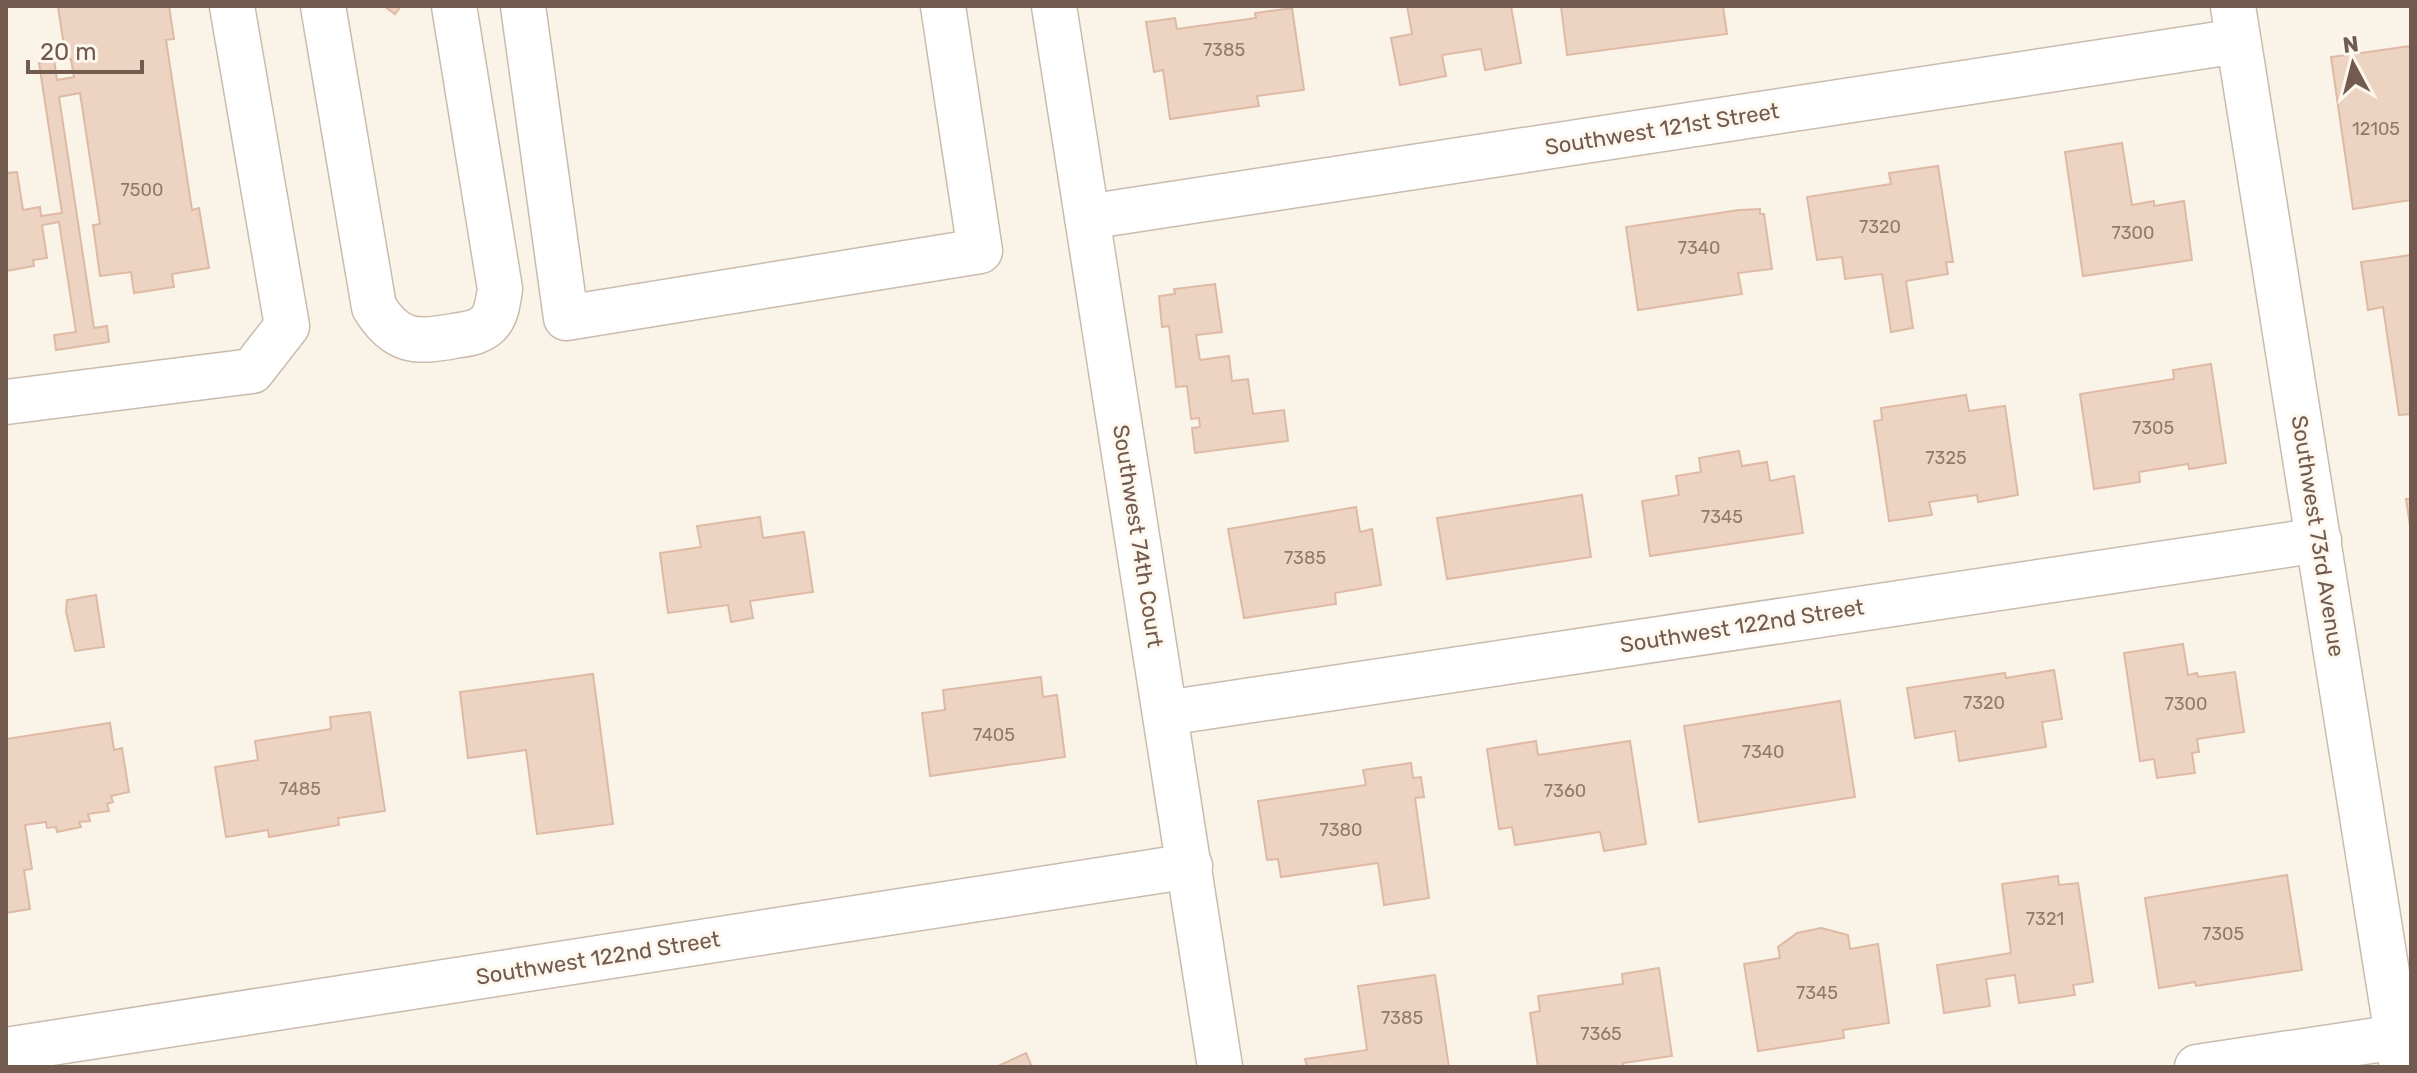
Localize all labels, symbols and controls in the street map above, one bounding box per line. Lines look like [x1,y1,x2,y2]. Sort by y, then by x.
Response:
scale bar [28,24,142,74]
north arrow [2313,24,2393,104]
text: N [2341,30,2360,59]
text: 20 m [40,38,97,66]
house number: 7385 [1203,39,1245,61]
street label: Southwest 121st Street [1543,97,1781,161]
house number: 12105 [2352,118,2400,140]
house number: 7500 [121,179,163,201]
house number: 7320 [1859,216,1901,238]
house number: 7300 [2112,222,2154,244]
house number: 7340 [1678,237,1720,259]
street label: Southwest 73rd Avenue [2286,413,2350,659]
house number: 7305 [2132,417,2174,439]
street label: Southwest 74th Court [1107,423,1169,650]
house number: 7325 [1925,447,1967,469]
house number: 7345 [1701,506,1743,528]
house number: 7385 [1284,547,1326,569]
street label: Southwest 122nd Street [1618,593,1866,659]
house number: 7320 [1963,692,2005,714]
house number: 7300 [2165,693,2207,715]
house number: 7405 [973,724,1015,746]
house number: 7340 [1742,741,1784,763]
house number: 7485 [279,778,321,800]
house number: 7360 [1544,780,1586,802]
house number: 7380 [1320,819,1362,841]
house number: 7321 [2026,908,2064,930]
house number: 7305 [2202,923,2244,945]
street label: Southwest 122nd Street [474,925,722,991]
house number: 7345 [1796,982,1838,1004]
house number: 7385 [1381,1007,1423,1029]
house number: 7365 [1580,1023,1622,1045]

